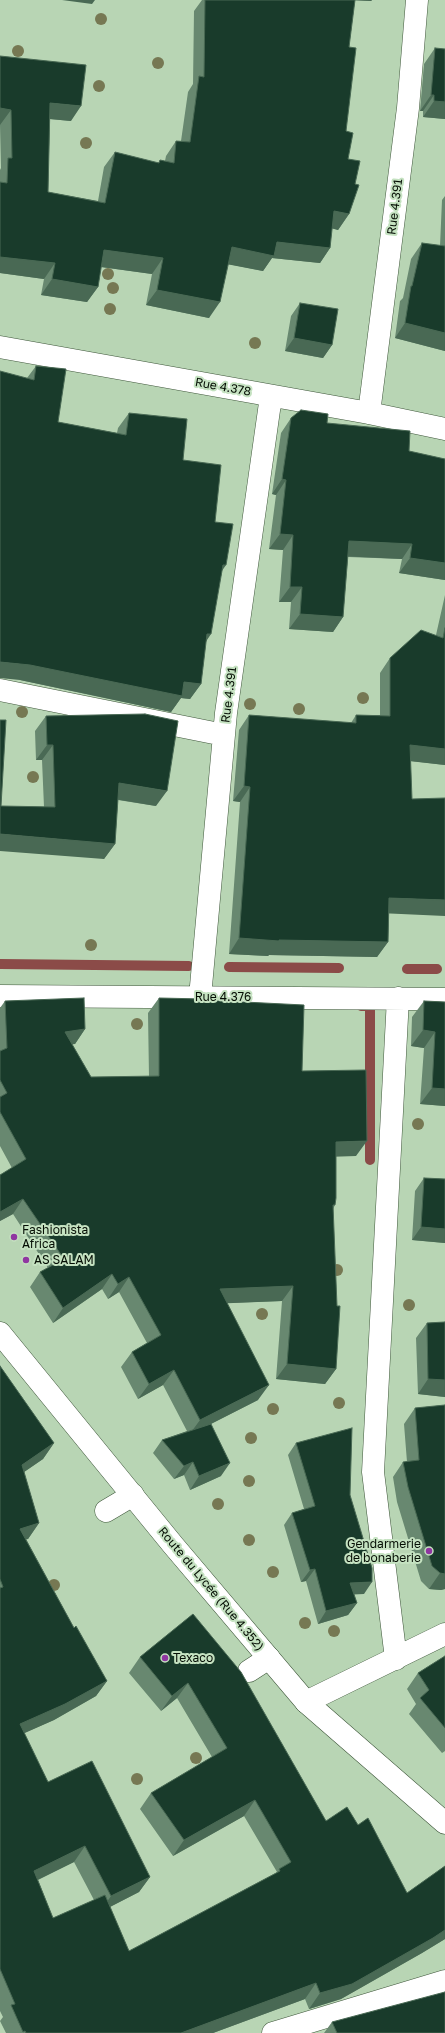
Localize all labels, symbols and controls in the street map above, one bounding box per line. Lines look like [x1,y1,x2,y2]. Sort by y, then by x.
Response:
street label: Rue 4.391 [384,178,406,236]
street label: Rue 4.378 [194,375,252,399]
street label: Rue 4.391 [218,666,240,724]
street label: Rue 4.376 [195,990,251,1004]
place label: Fashionista Africa [22,1223,88,1251]
marker: Fashionista Africa [9,1232,19,1242]
place label: AS SALAM [34,1253,94,1267]
marker: AS SALAM [21,1255,31,1265]
street label: Route du Lycée (Rue 4.352) [155,1524,267,1654]
place label: Gendarmerie de bonaberie [346,1537,421,1565]
marker: Gendarmerie de bonaberie [424,1546,434,1556]
place label: Texaco [173,1651,213,1665]
marker: Texaco [160,1653,170,1663]

